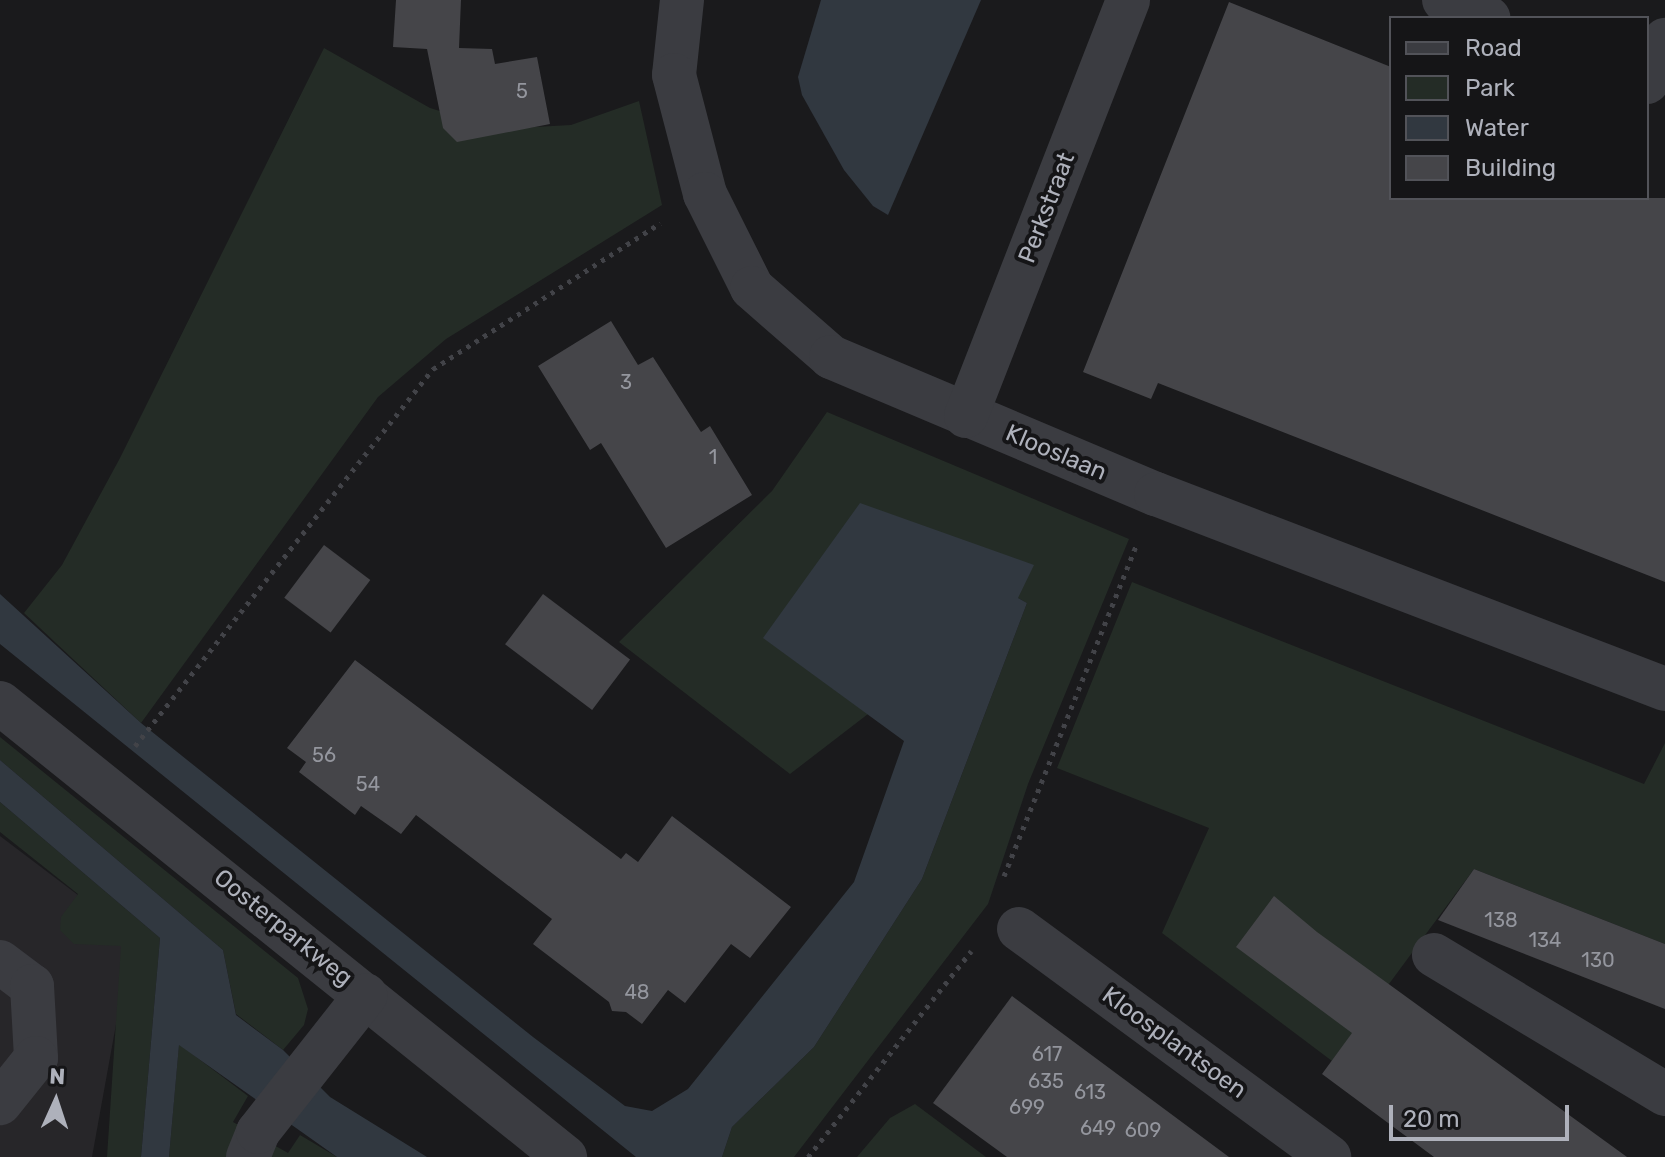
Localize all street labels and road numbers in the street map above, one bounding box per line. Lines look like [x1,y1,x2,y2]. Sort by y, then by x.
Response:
street label: Perkstraat [1013,149,1081,267]
street label: Klooslaan [1001,419,1111,487]
street label: Oosterparkweg [208,863,358,993]
street label: Kloosplantsoen [1096,981,1252,1105]

